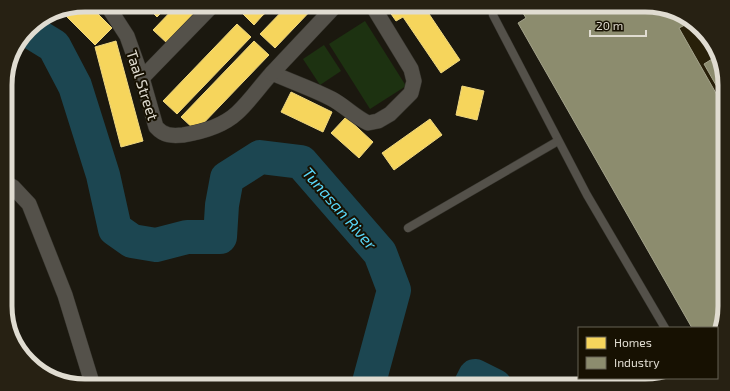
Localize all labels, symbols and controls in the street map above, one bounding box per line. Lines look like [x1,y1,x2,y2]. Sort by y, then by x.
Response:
scale bar [590,12,646,38]
text: 20 m [596,18,623,32]
street label: Taal Street [123,48,163,123]
water label: Tunasan River [299,163,381,254]
legend [578,327,718,379]
text: Homes [614,335,652,349]
text: Industry [614,355,660,369]

